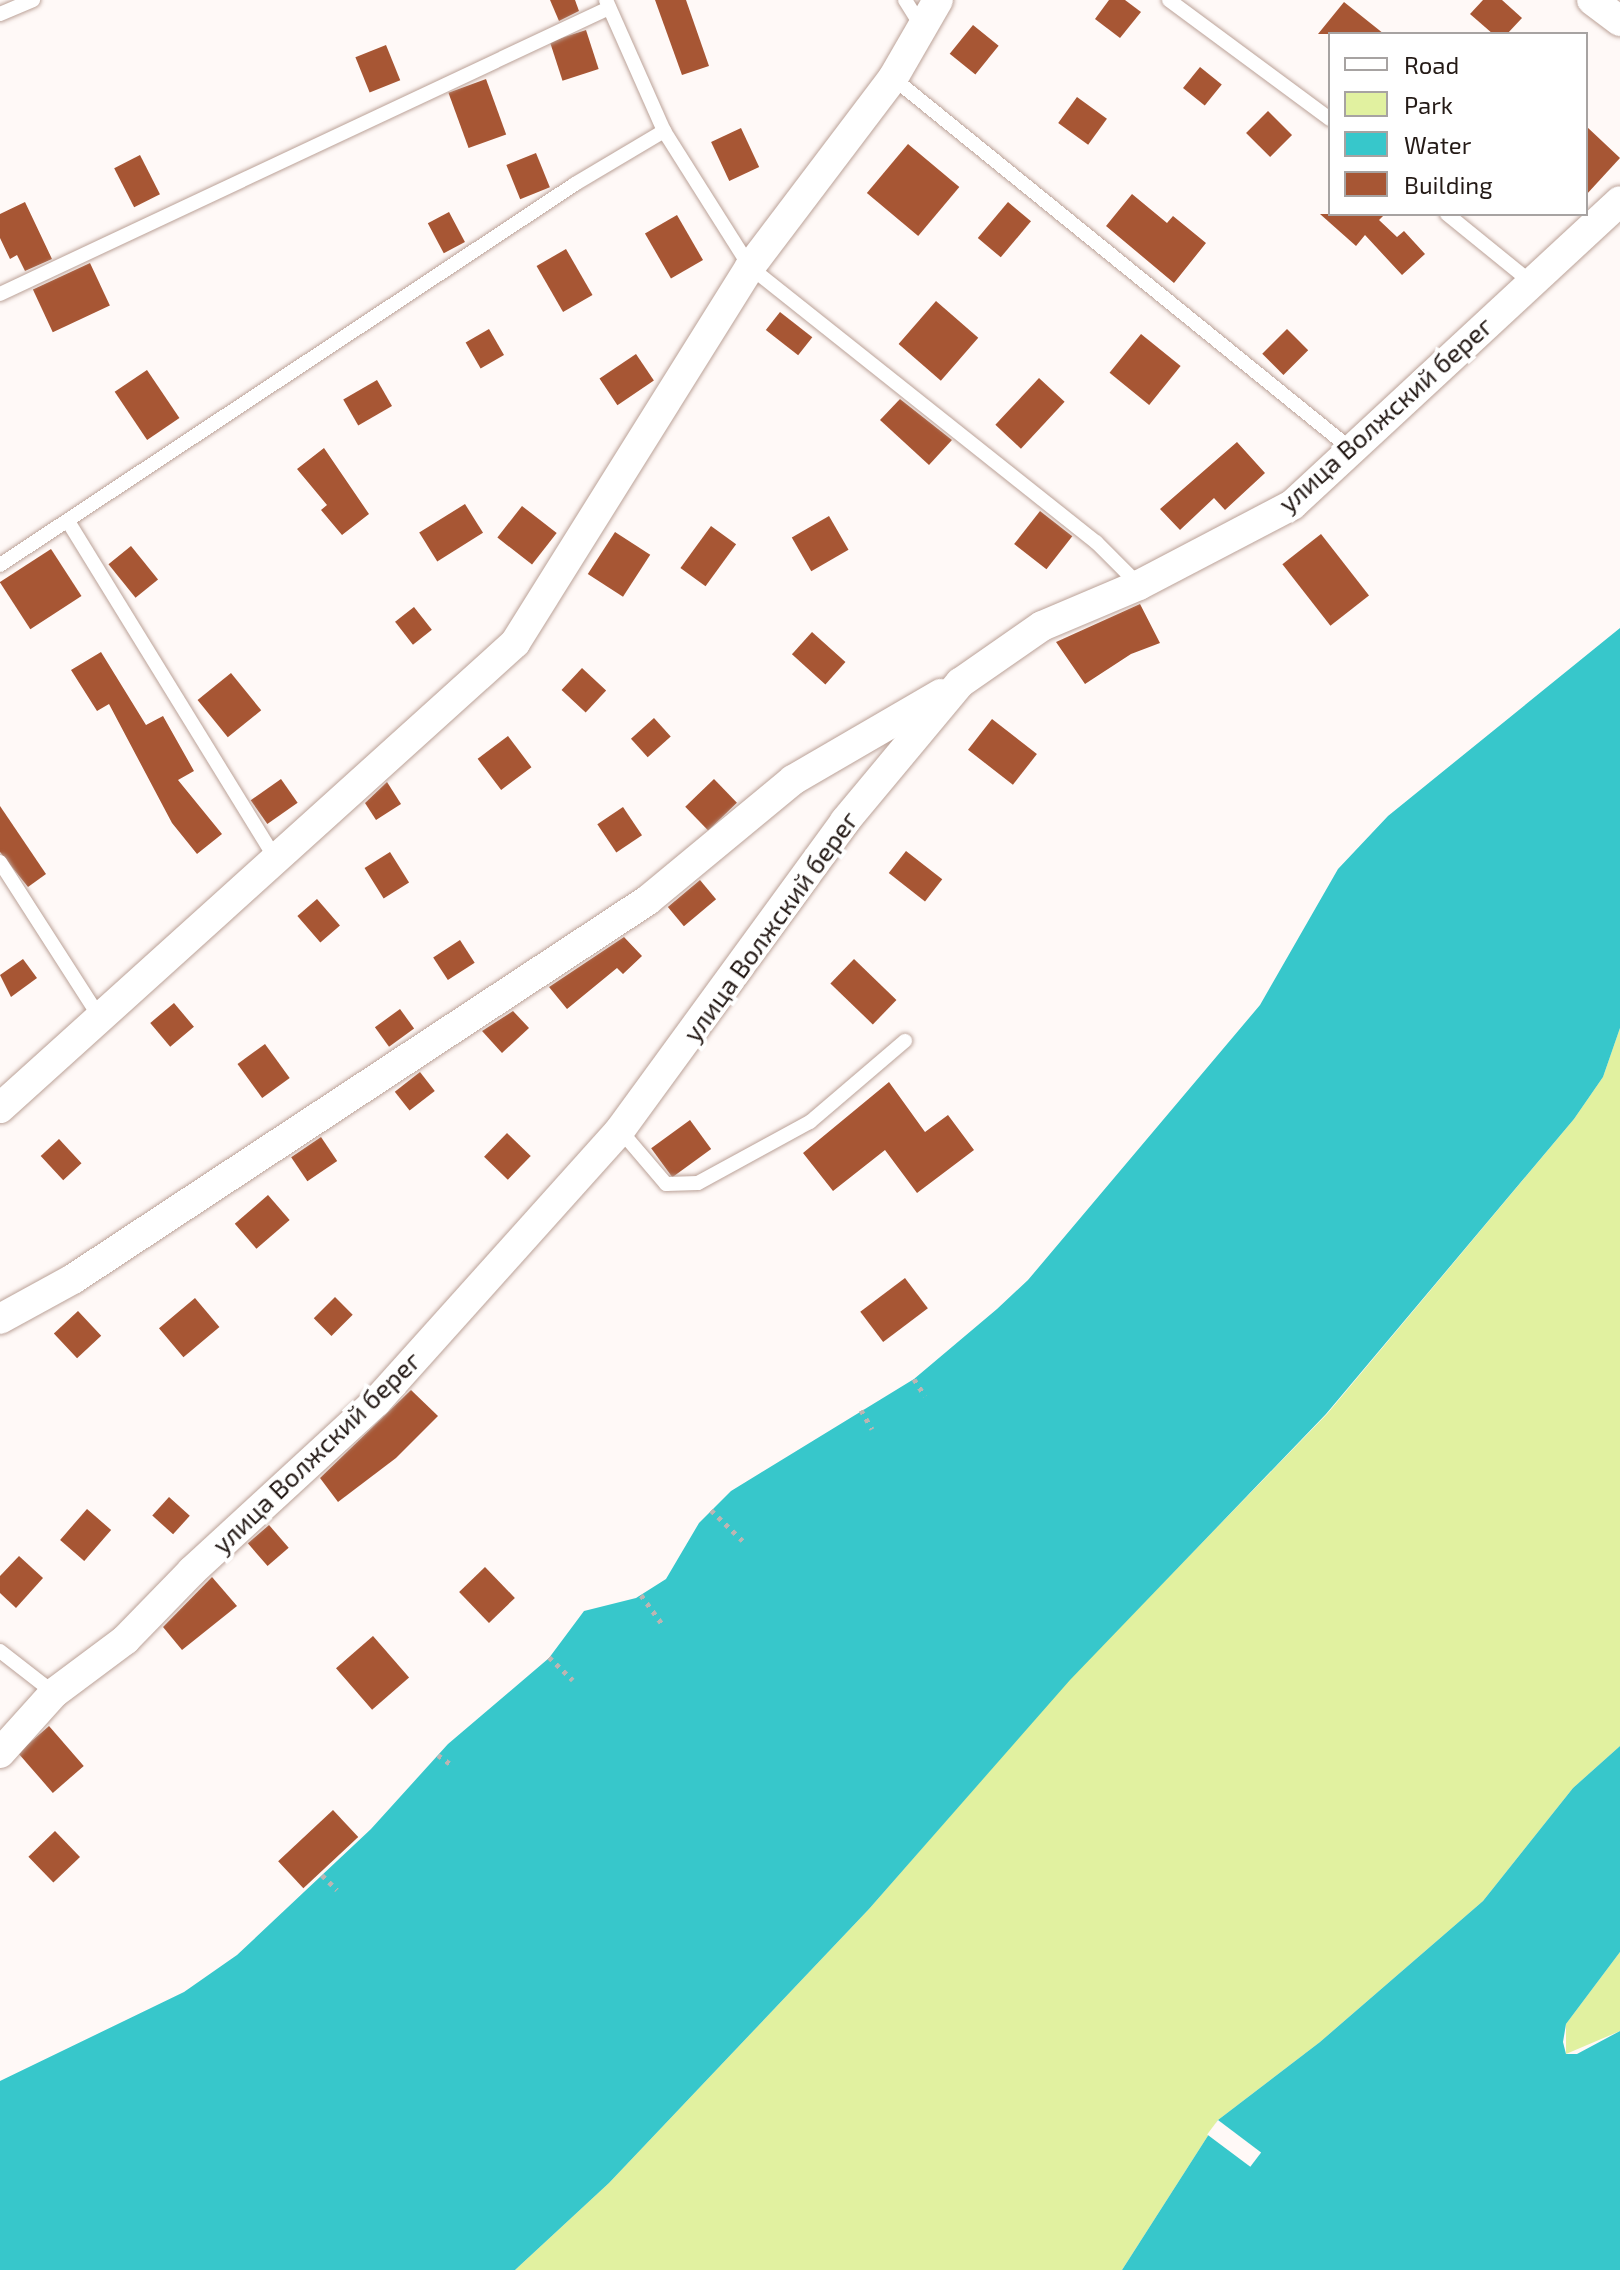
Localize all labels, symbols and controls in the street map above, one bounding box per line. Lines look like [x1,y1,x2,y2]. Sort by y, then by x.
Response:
legend [1328,32,1588,216]
text: Road [1404,50,1459,79]
text: Park [1404,90,1453,119]
text: Water [1404,130,1471,159]
text: Building [1404,170,1493,199]
street label: улица Волжский берег [1271,310,1499,518]
street label: улица Волжский берег [676,805,864,1047]
street label: улица Волжский берег [205,1344,427,1560]

